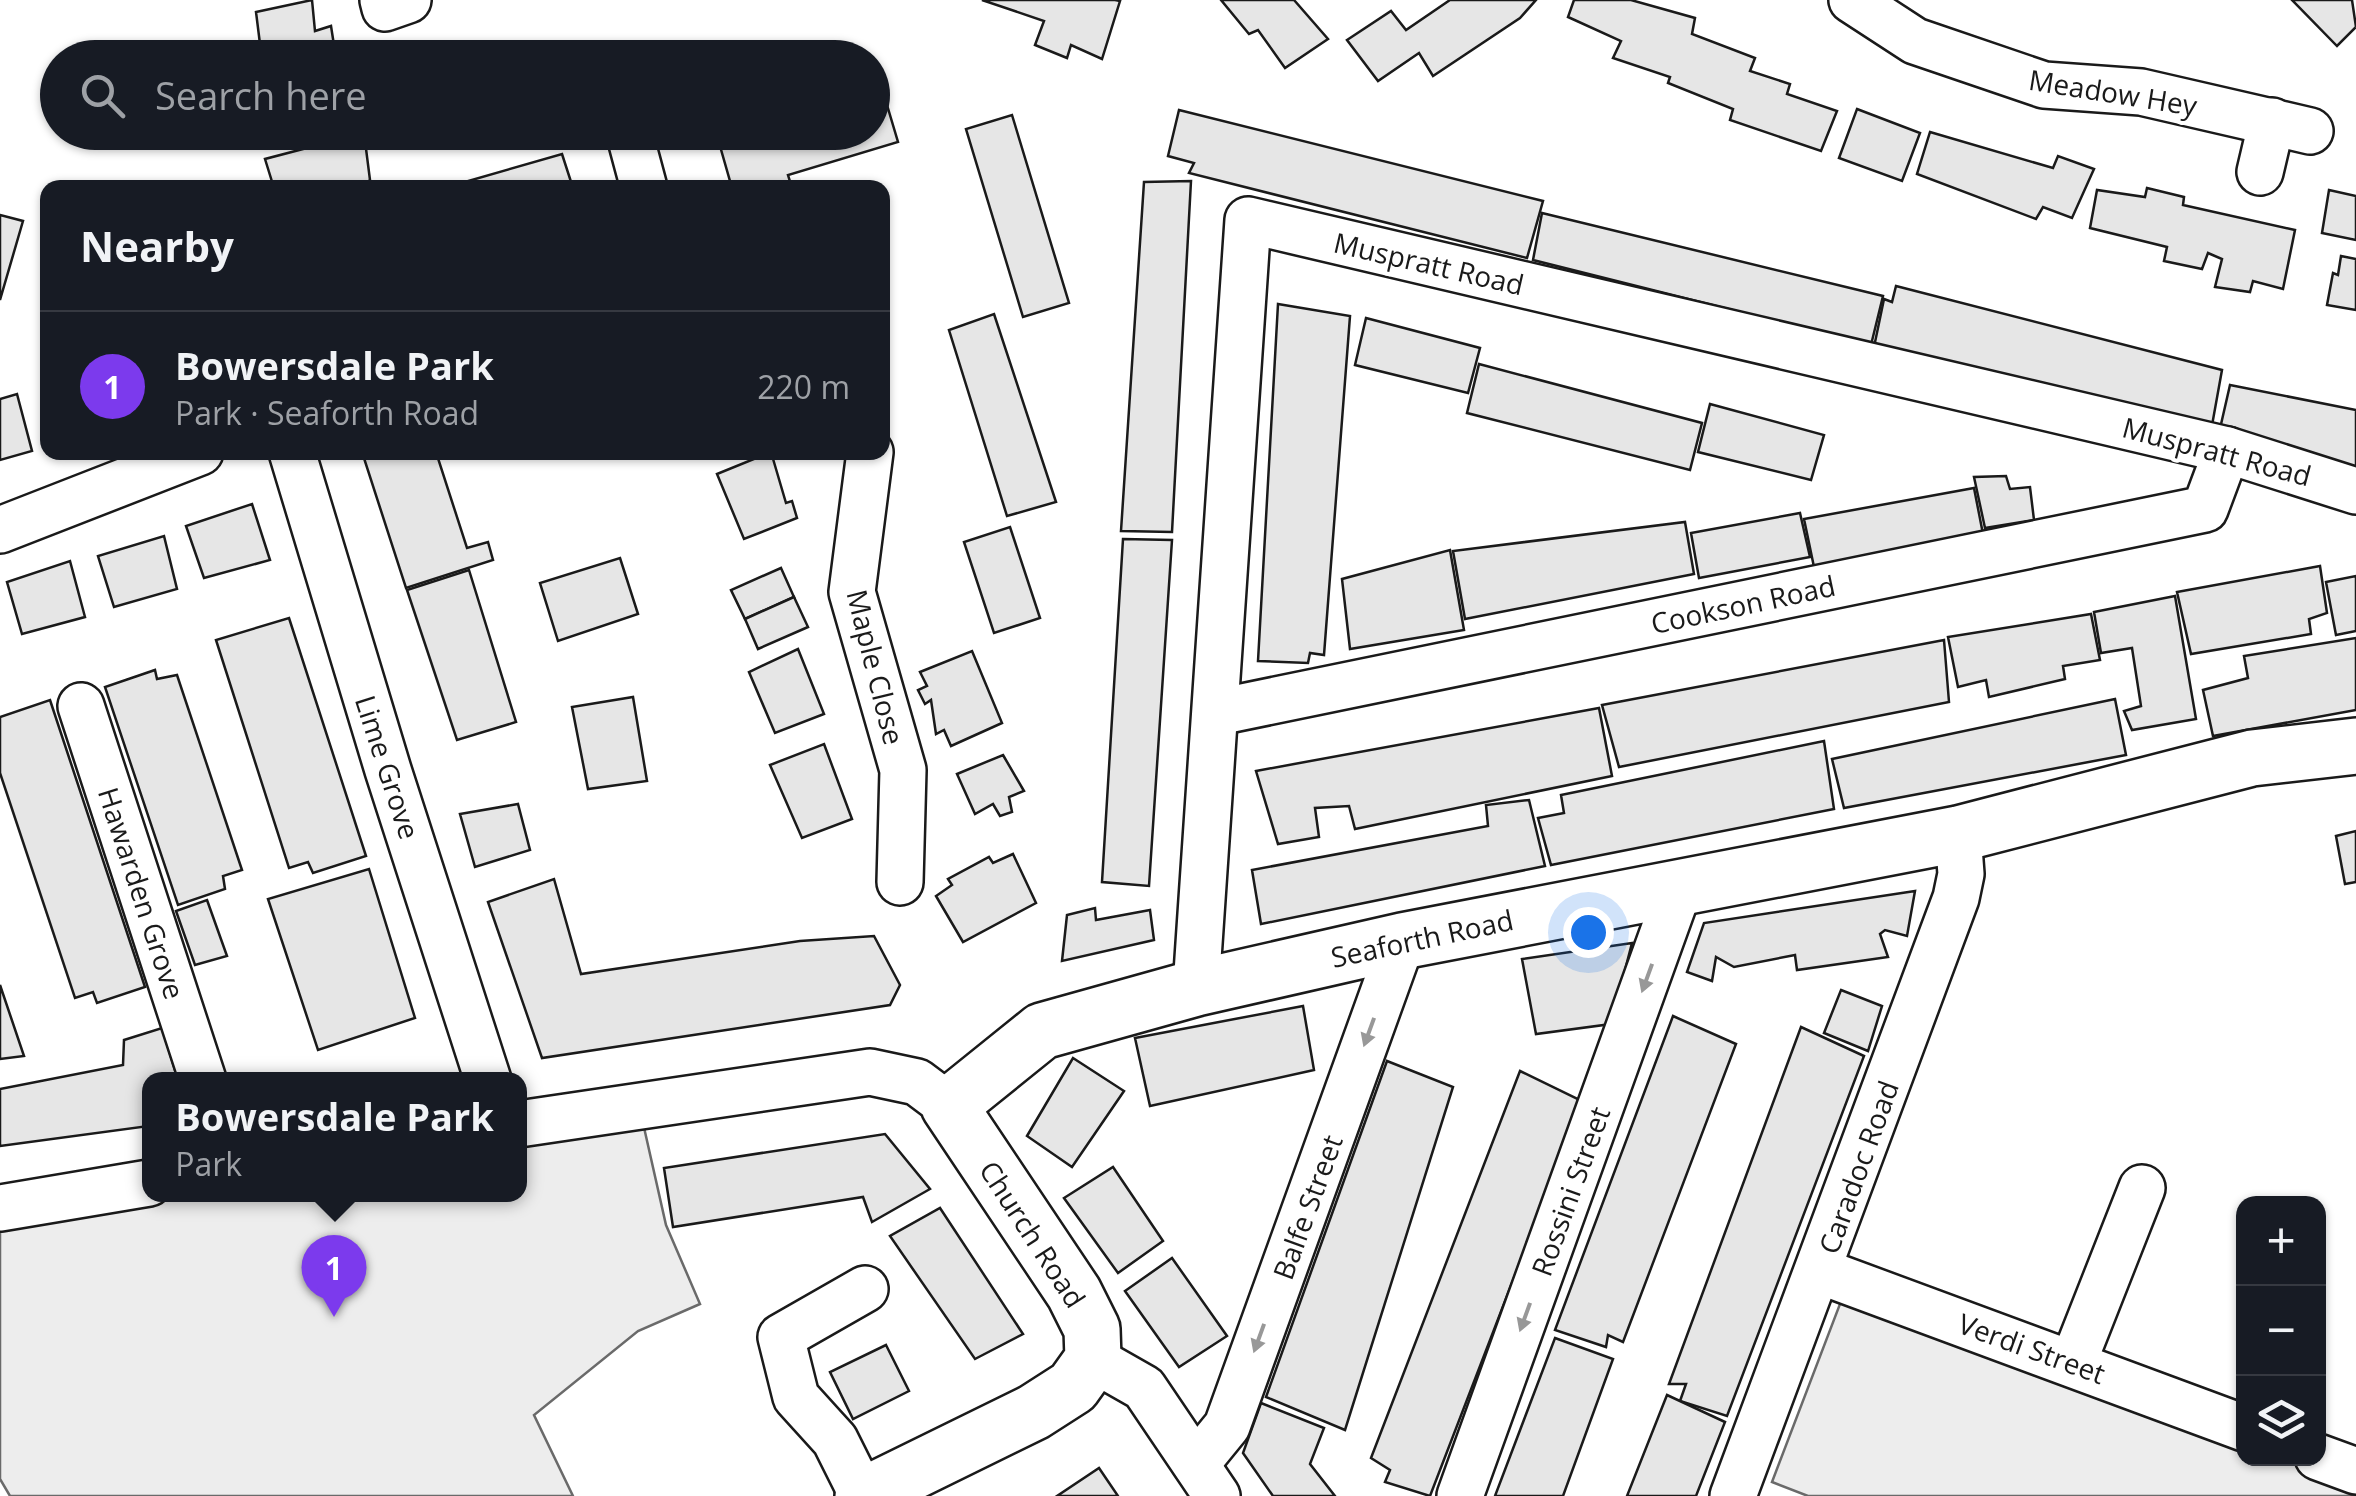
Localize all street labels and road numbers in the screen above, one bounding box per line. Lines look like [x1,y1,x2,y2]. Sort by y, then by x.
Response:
street label: Meadow Hey [2026,60,2201,124]
street label: Muspratt Road [1330,223,1528,303]
street label: Muspratt Road [2118,408,2316,494]
street label: Cookson Road [1647,566,1839,642]
street label: Maple Close [838,585,914,749]
street label: Lime Grove [347,690,429,844]
street label: Hawarden Grove [90,782,194,1004]
street label: Seaforth Road [1327,900,1517,976]
street label: Caradoc Road [1809,1075,1907,1259]
street label: Rossini Street [1522,1101,1618,1281]
street label: Balfe Street [1263,1129,1351,1285]
street label: Church Road [971,1153,1095,1315]
street label: Verdi Street [1953,1304,2111,1392]

